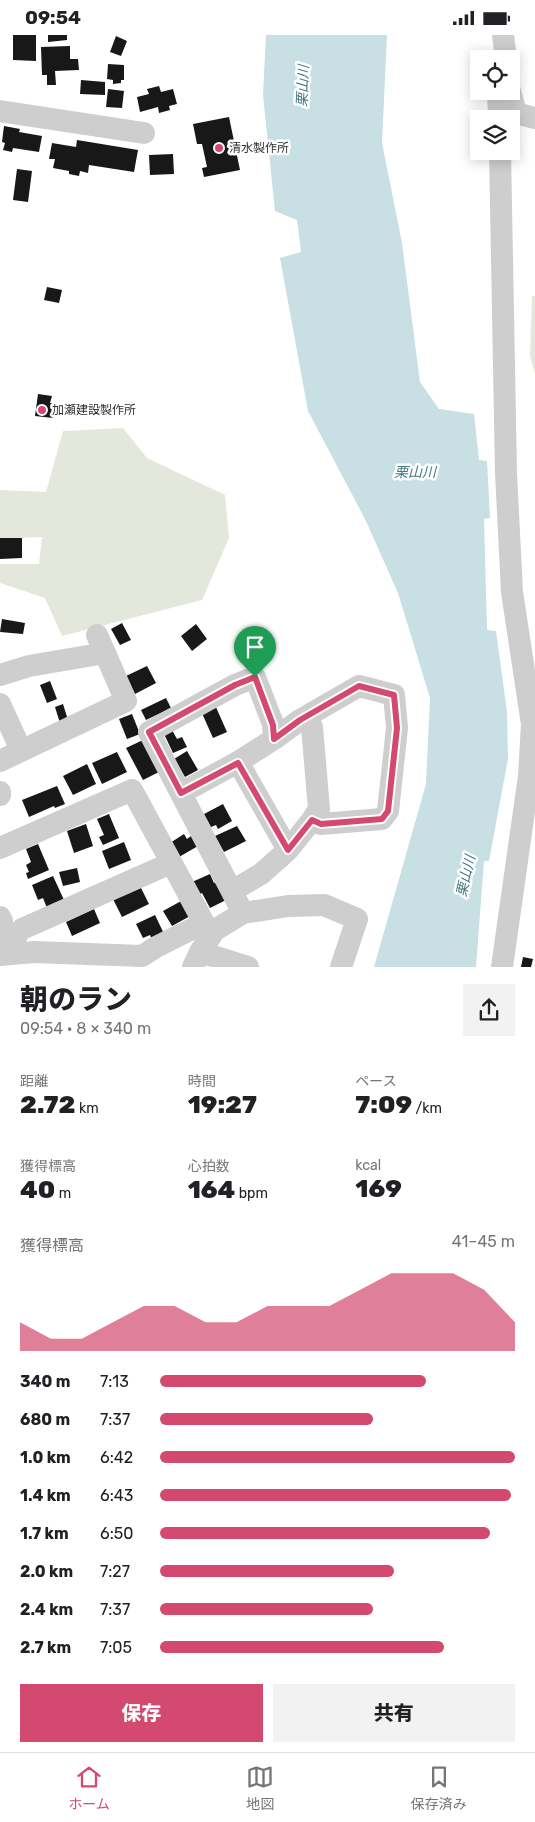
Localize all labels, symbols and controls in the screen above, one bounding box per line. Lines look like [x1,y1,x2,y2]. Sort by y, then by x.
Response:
text: 09:54 [25,6,81,29]
map controls [470,50,520,160]
button: locate [470,50,520,100]
water label: 栗山川 [293,63,313,107]
button: layers [470,110,520,160]
place label: 清水製作所 [229,141,289,155]
marker: 清水製作所 [213,142,225,154]
place label: 加瀬建設製作所 [52,403,136,417]
marker: 加瀬建設製作所 [36,404,48,416]
water label: 栗山川 [394,464,438,481]
pin [234,626,276,677]
icon: arrive [241,633,269,661]
water label: 栗山川 [453,852,479,898]
text: 朝のラン [20,983,132,1016]
button: share [463,984,515,1036]
text: 09:54 · 8 × 340 m [20,1019,151,1038]
text: 距離 [20,1073,48,1090]
text: 時間 [188,1073,216,1090]
text: ペース [355,1073,397,1090]
text: 2.72 [20,1090,76,1119]
text: 19:27 [188,1090,257,1119]
text: 7:09 [355,1090,412,1119]
text: km [76,1100,99,1117]
text: /km [412,1100,442,1117]
text: kcal [355,1157,381,1174]
text: 獲得標高 [20,1158,76,1175]
text: 心拍数 [188,1158,230,1175]
text: 169 [355,1174,402,1203]
text: 40 [20,1175,55,1204]
text: 164 [188,1175,235,1204]
text: m [55,1185,71,1202]
text: bpm [235,1185,268,1202]
text: 41–45 m [452,1232,515,1251]
text: 獲得標高 [20,1236,84,1255]
text: 340 m [20,1372,70,1391]
text: 7:13 [100,1372,129,1391]
text: 680 m [20,1410,70,1429]
text: 7:37 [100,1410,130,1429]
text: 1.0 km [20,1448,71,1467]
text: 6:42 [100,1448,133,1467]
text: 1.4 km [20,1486,71,1505]
text: 6:43 [100,1486,133,1505]
text: 1.7 km [20,1524,69,1543]
text: 6:50 [100,1524,133,1543]
text: 2.0 km [20,1562,73,1581]
text: 7:27 [100,1562,130,1581]
text: 2.4 km [20,1600,73,1619]
text: 7:37 [100,1600,130,1619]
text: 2.7 km [20,1638,71,1657]
text: 7:05 [100,1638,132,1657]
button: 保存 [20,1684,263,1742]
button: 共有 [273,1684,515,1742]
tab: ホーム [68,1763,110,1813]
tab: 地図 [246,1763,274,1813]
tab: 保存済み [411,1763,467,1813]

